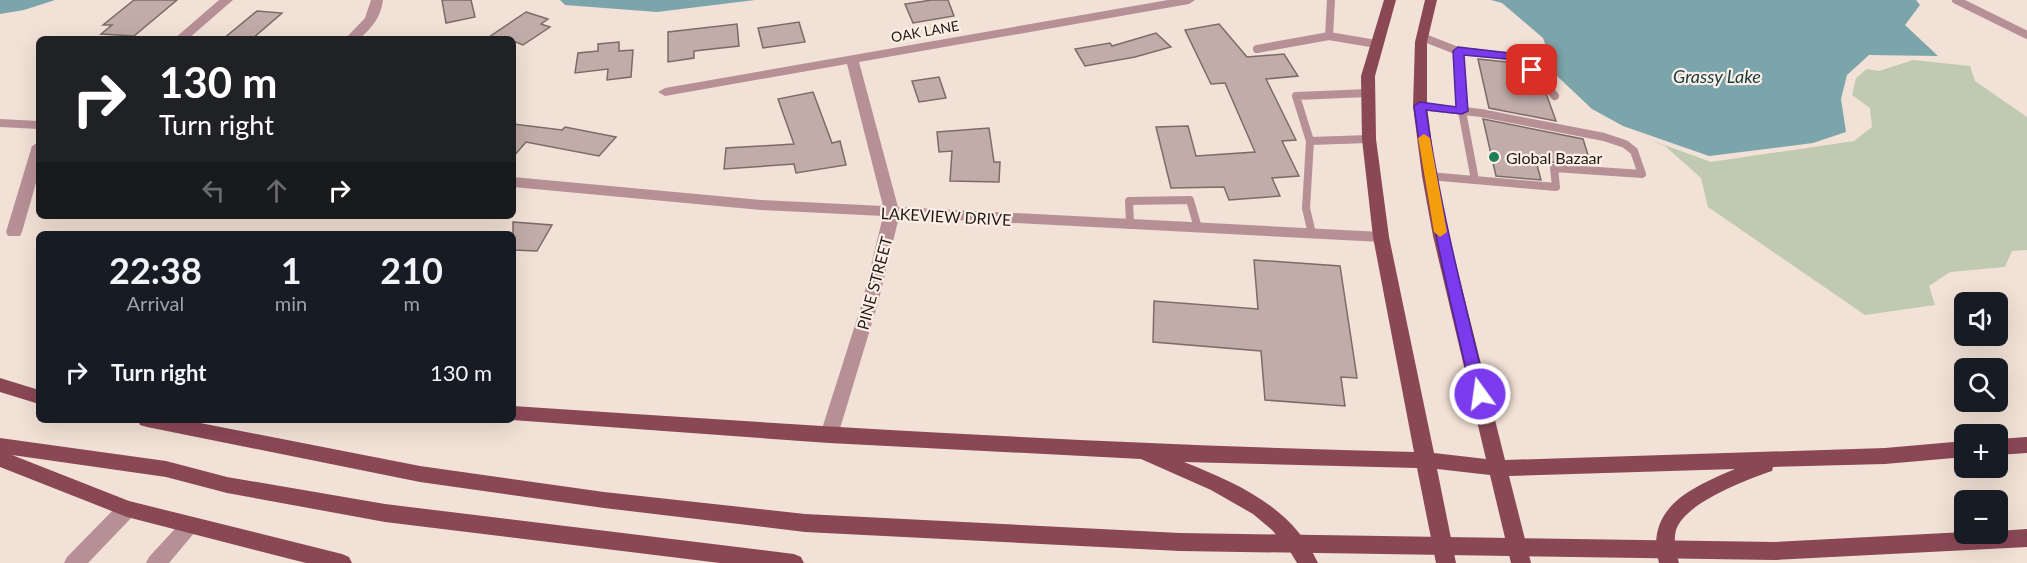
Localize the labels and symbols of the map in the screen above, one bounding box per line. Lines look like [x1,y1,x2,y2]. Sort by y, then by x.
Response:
street label: OAK LANE [890,17,960,45]
pin [1506,44,1557,95]
water label: Grassy Lake [1673,65,1761,87]
place label: Global Bazaar [1506,148,1603,167]
marker: Global Bazaar [1487,150,1501,164]
street label: LAKEVIEW DRIVE [880,203,1012,229]
street label: PINE STREET [852,234,896,332]
position arrow [1448,362,1512,426]

